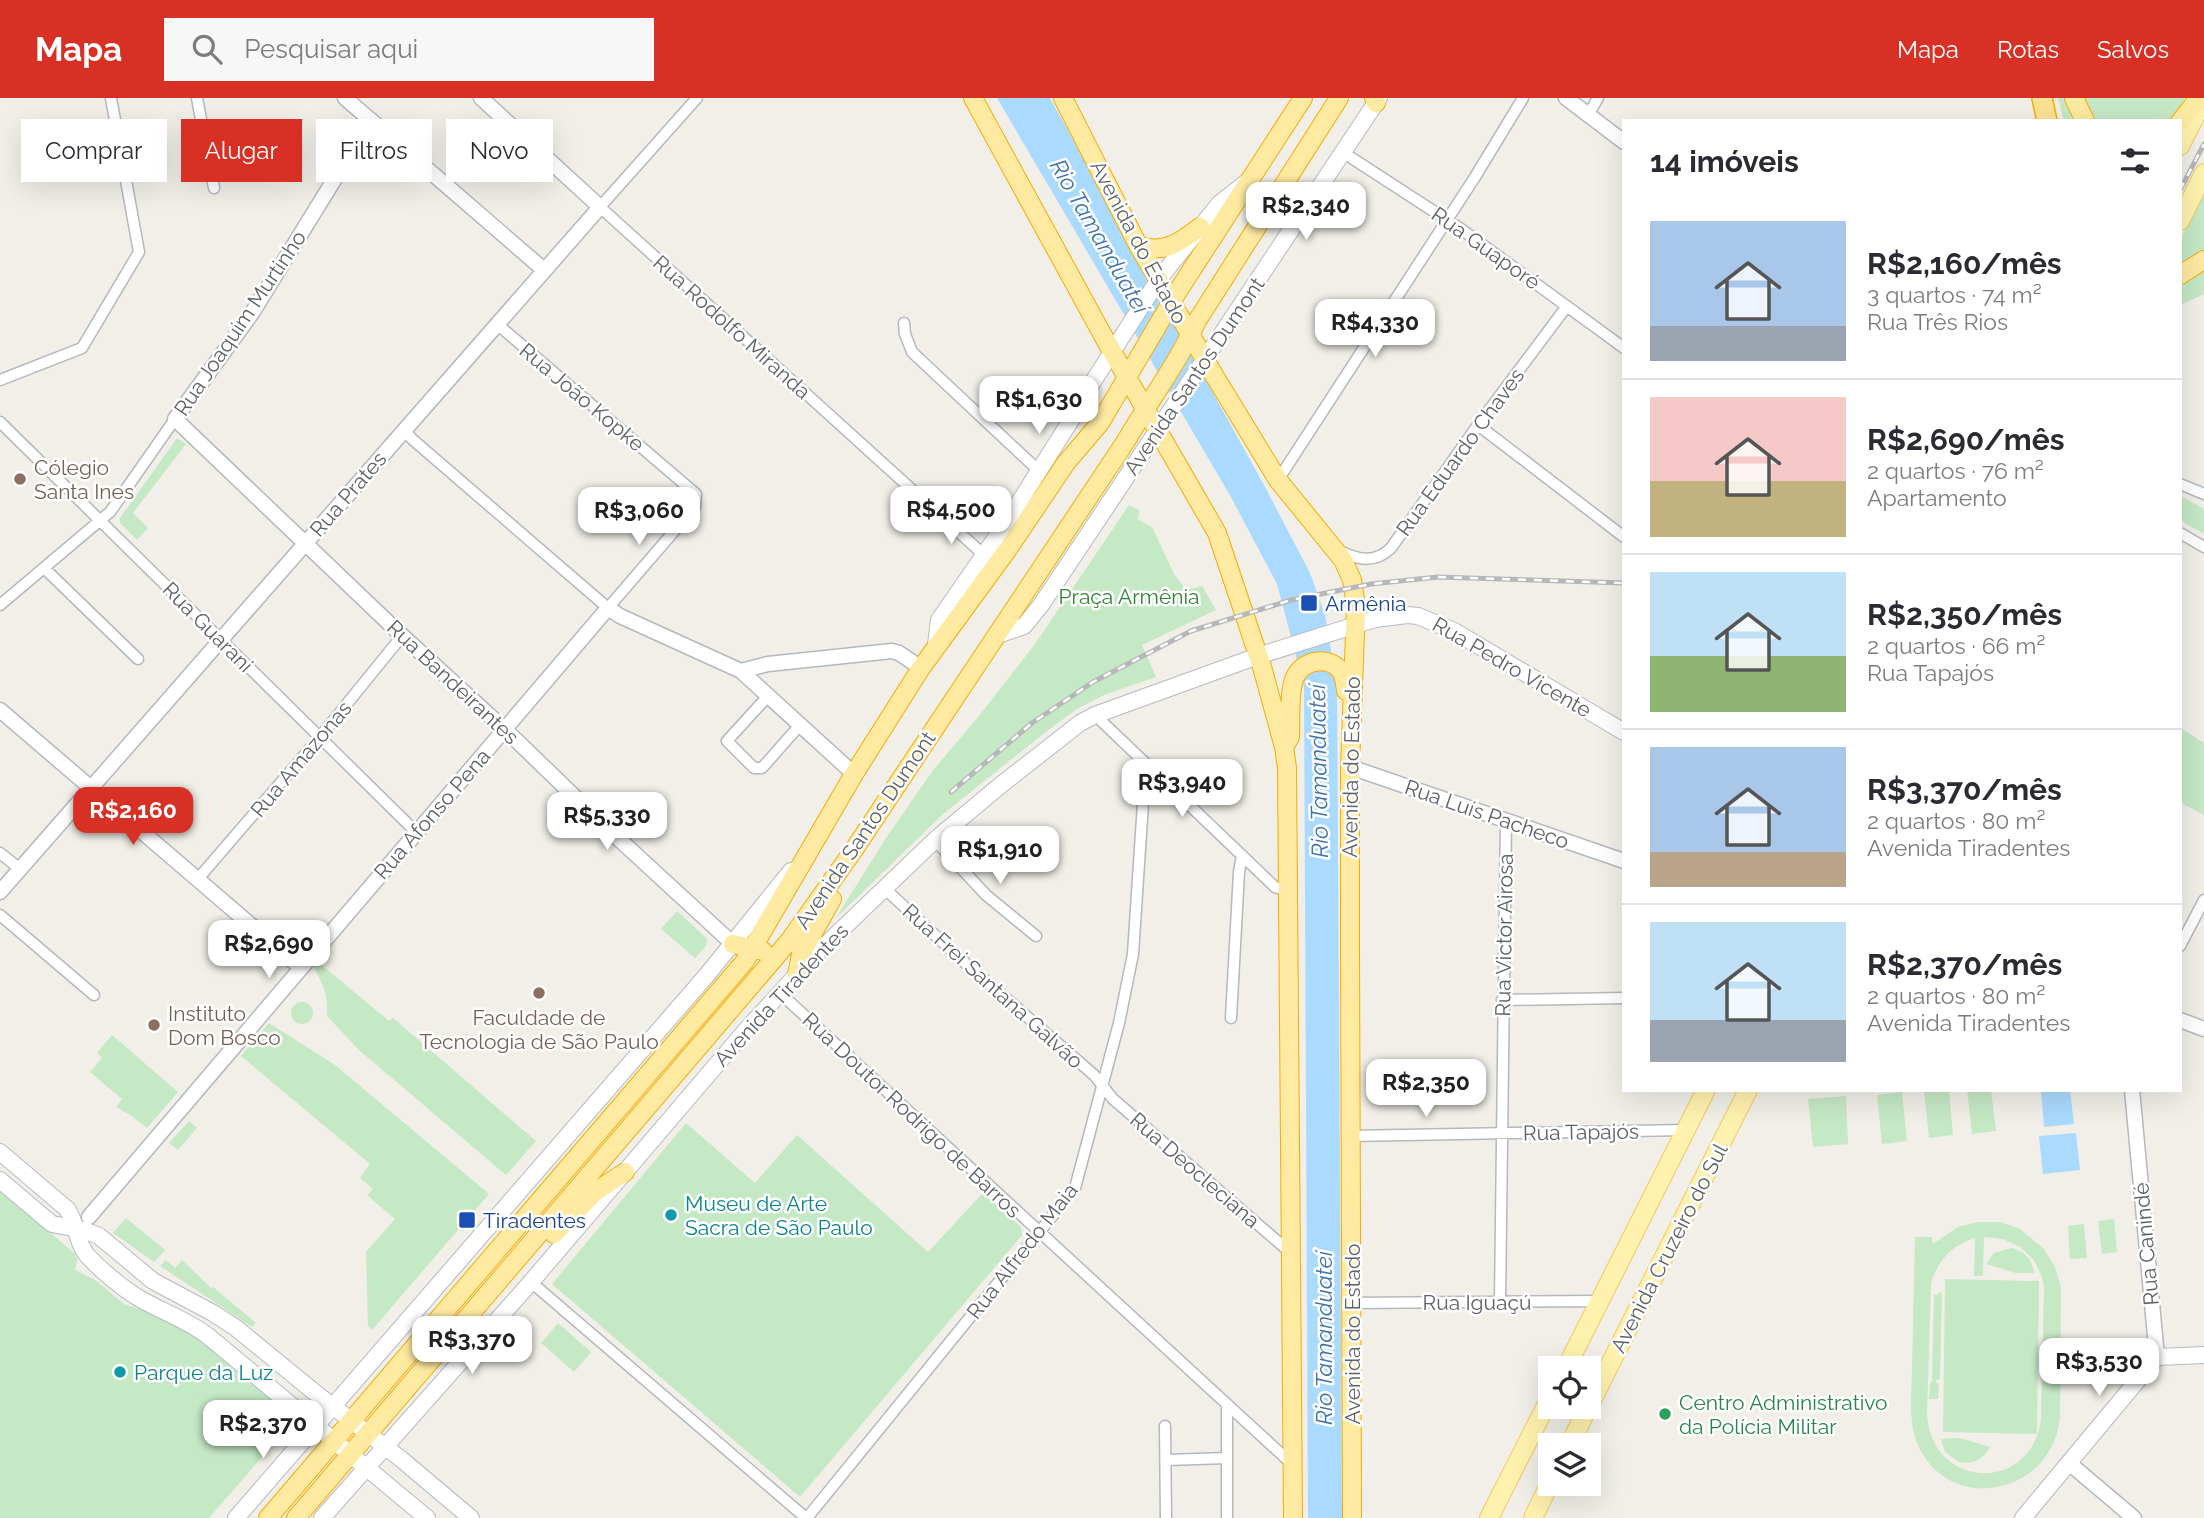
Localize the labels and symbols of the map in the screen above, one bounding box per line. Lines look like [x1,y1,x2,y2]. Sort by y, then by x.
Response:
water label: Rio Tamanduateí [1045,154,1156,320]
street label: Avenida do Estado [1085,156,1193,328]
pin: R$2,340 [1241,183,1371,242]
street label: Rua Guaporé [1427,201,1545,295]
street label: Rua Joaquim Murtinho [169,226,311,420]
street label: Rua Rodolfo Miranda [648,250,816,404]
street label: Avenida Santos Dumont [1118,272,1270,480]
pin: R$4,330 [1310,300,1440,359]
street label: Rua João Kopke [515,338,649,456]
street label: Rua Eduardo Chaves [1391,363,1529,541]
pin: R$1,630 [974,376,1104,436]
street label: Rua Prates [304,447,392,541]
place label: Cólegio Santa Ines [34,455,134,504]
marker: Cólegio Santa Ines [12,471,28,487]
pin: R$4,500 [886,486,1016,546]
pin: R$3,060 [574,488,704,547]
street label: Rua Guarani [158,577,258,677]
park label: Praça Armênia [1059,584,1199,609]
place label: Armênia [1325,591,1406,616]
marker: Armênia [1299,593,1319,613]
street label: Rua Pedro Vicente [1428,611,1596,723]
street label: Rua Bandeirantes [382,615,524,749]
street label: Avenida do Estado [1337,676,1365,858]
water label: Rio Tamanduateí [1303,682,1333,858]
street label: Rua Amazonas [245,696,357,822]
street label: Avenida Santos Dumont [789,726,941,934]
street label: Rua Afonso Pena [369,744,495,884]
pin: R$3,940 [1117,760,1247,819]
street label: Rua Luís Pacheco [1402,774,1572,854]
pin: R$2,160 [68,788,198,847]
pin: R$5,330 [542,792,672,852]
pin: R$1,910 [935,826,1065,886]
street label: Rua Victor Airosa [1490,853,1518,1017]
street label: Rua Frei Santana Galvão [898,898,1088,1074]
street label: Avenida Tiradentes [709,919,853,1071]
pin: R$2,690 [204,920,334,980]
marker: Faculdade de Tecnologia de São Paulo [531,985,547,1001]
place label: Instituto Dom Bosco [168,1001,281,1050]
place label: Faculdade de Tecnologia de São Paulo [419,1005,659,1054]
street label: Rua Doutor Rodrigo de Barros [798,1007,1026,1223]
marker: Instituto Dom Bosco [146,1017,162,1033]
pin: R$2,350 [1361,1060,1491,1119]
street label: Rua Deocleciana [1125,1107,1265,1233]
street label: Rua Tapajós [1523,1118,1639,1146]
street label: Avenida Cruzeiro do Sul [1605,1139,1733,1357]
street label: Rua Alfredo Maia [961,1178,1083,1324]
street label: Rua Canindé [2128,1182,2164,1306]
place label: Museu de Arte Sacra de São Paulo [685,1191,873,1240]
marker: Museu de Arte Sacra de São Paulo [663,1207,679,1223]
place label: Tiradentes [483,1208,586,1233]
marker: Tiradentes [457,1210,477,1230]
street label: Avenida do Estado [1340,1243,1365,1425]
water label: Rio Tamanduateí [1310,1249,1337,1425]
street label: Rua Iguaçú [1423,1290,1531,1315]
pin: R$3,370 [407,1316,537,1376]
pin: R$3,530 [2034,1338,2164,1398]
place label: Parque da Luz [134,1360,273,1385]
marker: Parque da Luz [112,1364,128,1380]
place label: Centro Administrativo da Polícia Militar [1679,1390,1888,1439]
pin: R$2,370 [198,1400,328,1460]
marker: Centro Administrativo da Polícia Militar [1657,1406,1673,1422]

